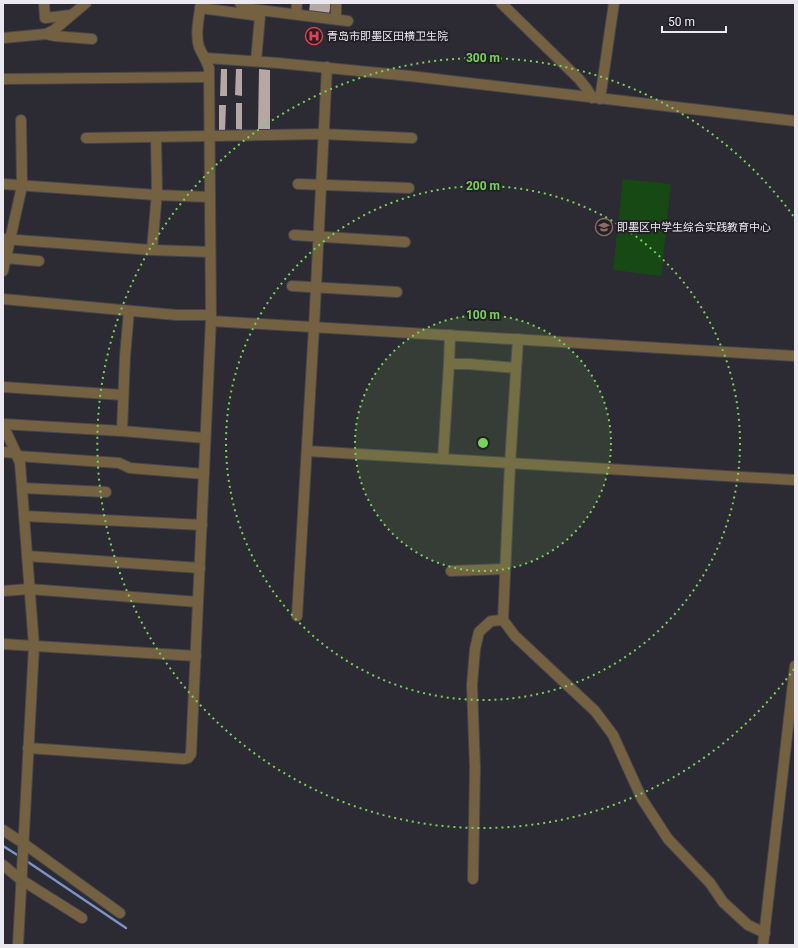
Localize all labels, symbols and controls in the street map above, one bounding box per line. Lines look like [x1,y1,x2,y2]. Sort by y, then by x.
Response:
scale bar [662,8,726,34]
text: 50 m [668,15,695,29]
hospital icon: 青岛市即墨区田横卫生院 [304,26,324,46]
place label: 青岛市即墨区田横卫生院 [327,30,448,43]
text: 300 m [466,51,500,65]
text: 200 m [466,179,500,193]
school or university icon: 即墨区中学生综合实践教育中心 [594,217,614,237]
place label: 即墨区中学生综合实践教育中心 [617,221,771,234]
text: 100 m [466,308,500,322]
centre of rings [476,436,490,450]

